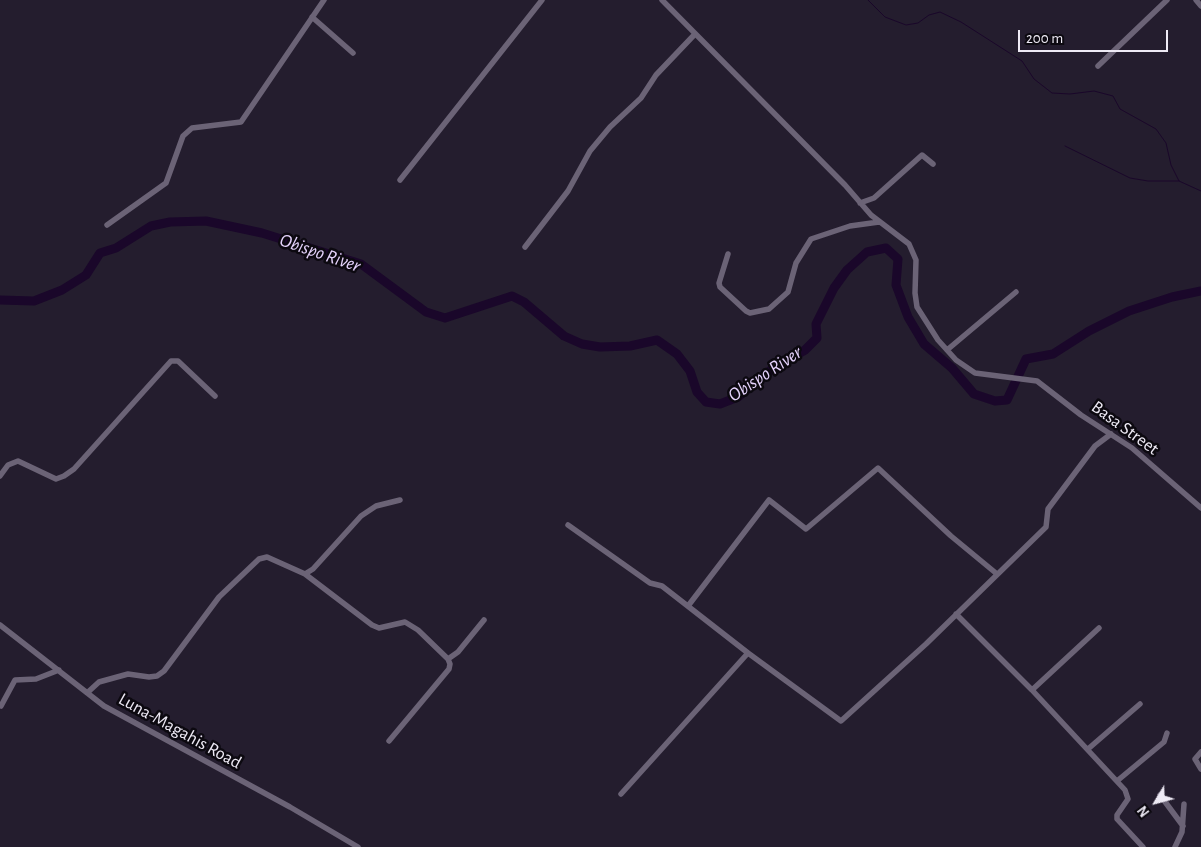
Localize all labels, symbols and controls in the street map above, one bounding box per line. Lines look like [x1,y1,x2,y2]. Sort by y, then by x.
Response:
scale bar [1021,20,1171,52]
text: 200 m [1026,31,1063,46]
water label: Obispo River [277,229,363,277]
water label: Obispo River [724,341,806,407]
street label: Basa Street [1087,396,1163,460]
street label: Luna-Magahis Road [115,688,245,774]
north arrow [1131,777,1181,827]
text: N [1136,803,1153,819]

